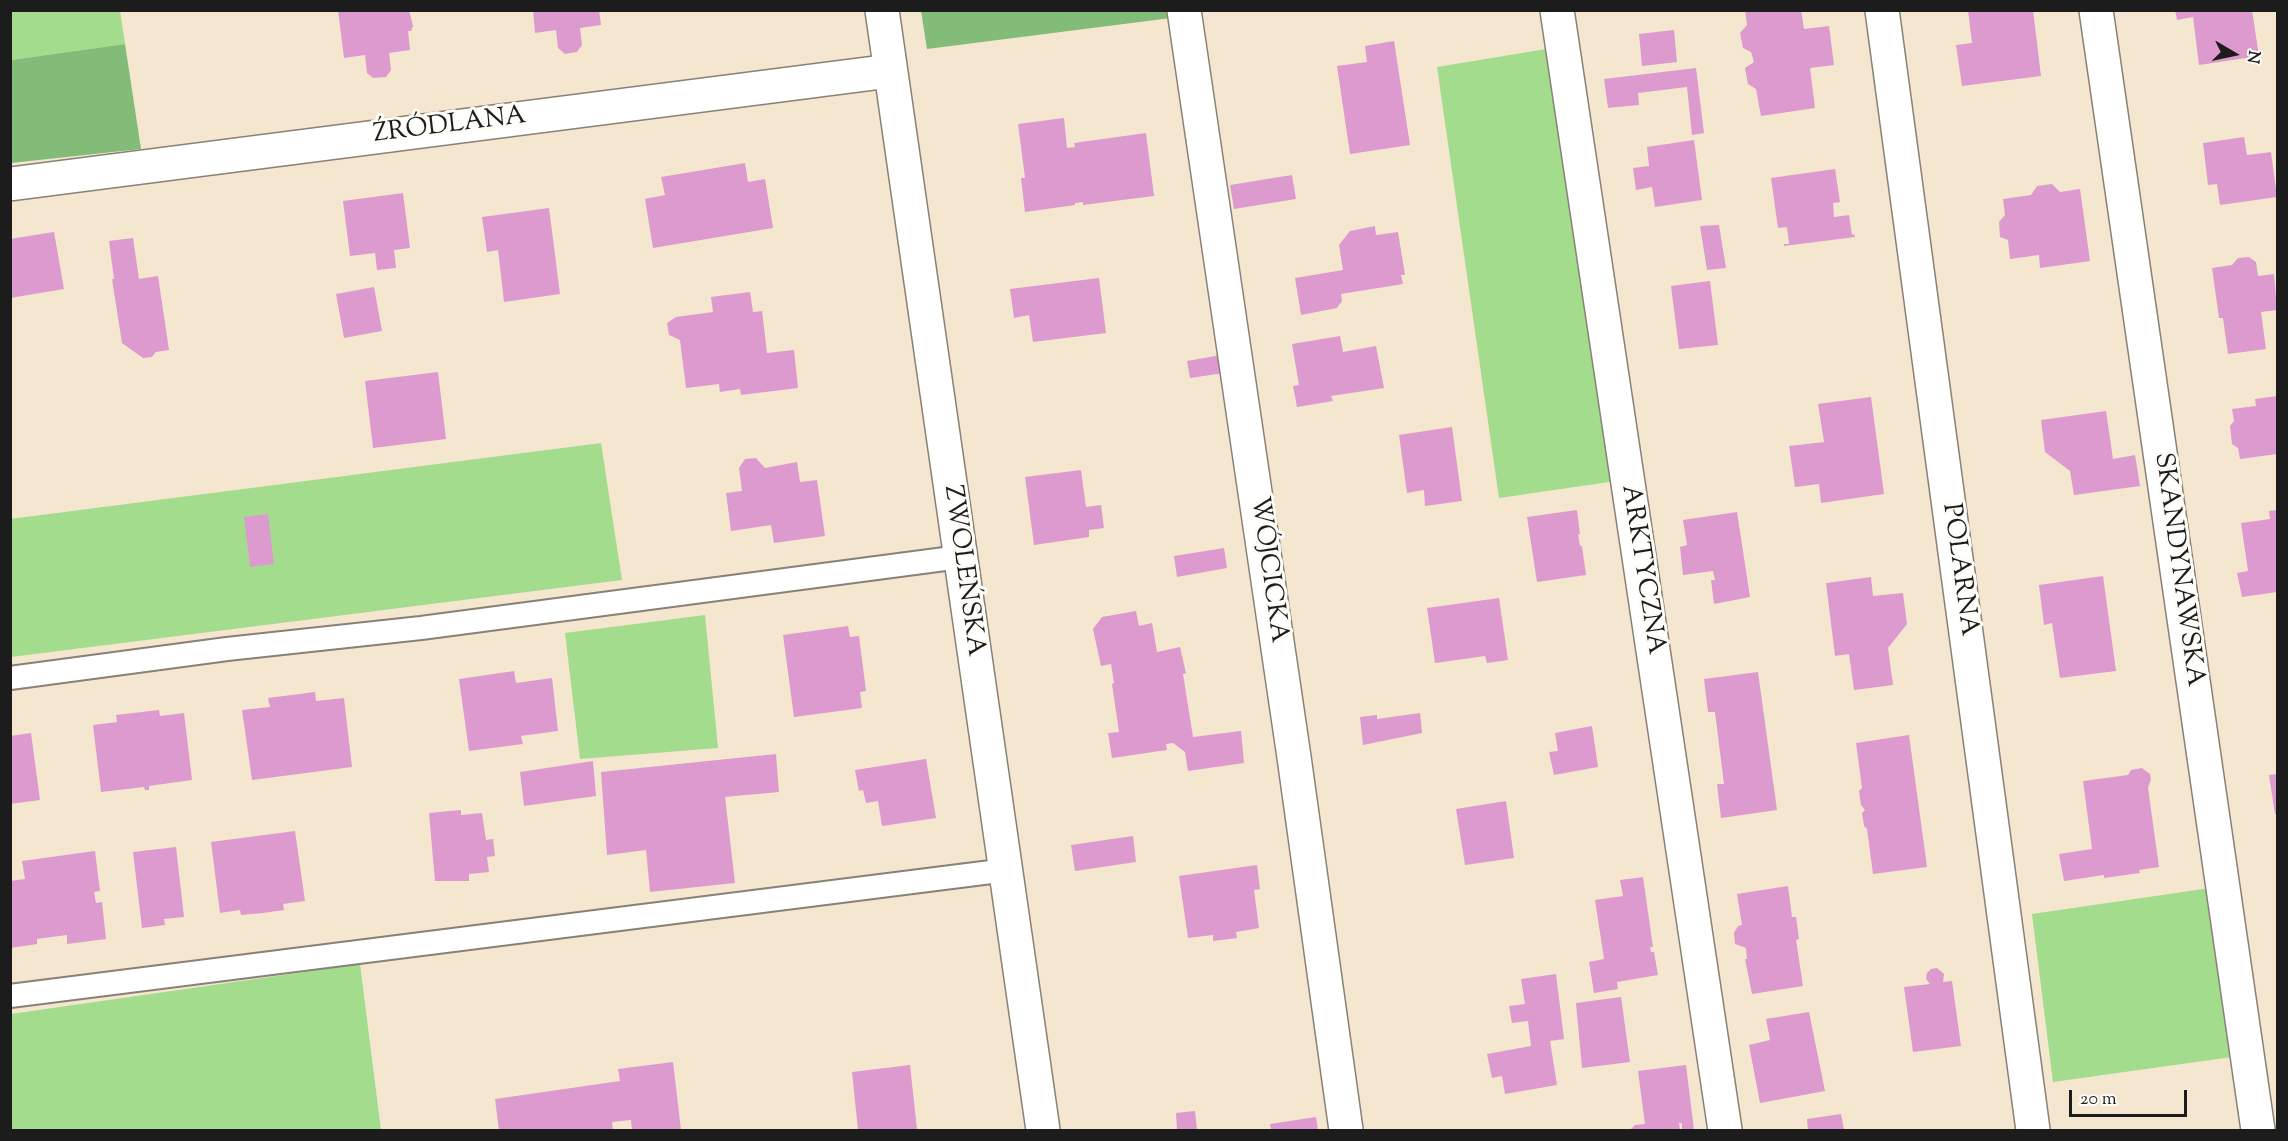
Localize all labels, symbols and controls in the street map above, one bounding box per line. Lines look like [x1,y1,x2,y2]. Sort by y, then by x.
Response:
north arrow [2204,24,2264,84]
text: N [2240,49,2265,65]
street label: ŹRÓDLANA [372,102,528,152]
street label: SKANDYNAWSKA [2145,451,2209,689]
street label: ZWOLEŃSKA [935,483,989,659]
street label: ARKTYCZNA [1612,483,1670,657]
street label: WÓJCICKA [1241,495,1293,645]
street label: POLARNA [1933,502,1983,638]
scale bar [2072,1078,2190,1116]
text: 20 m [2080,1087,2117,1113]

